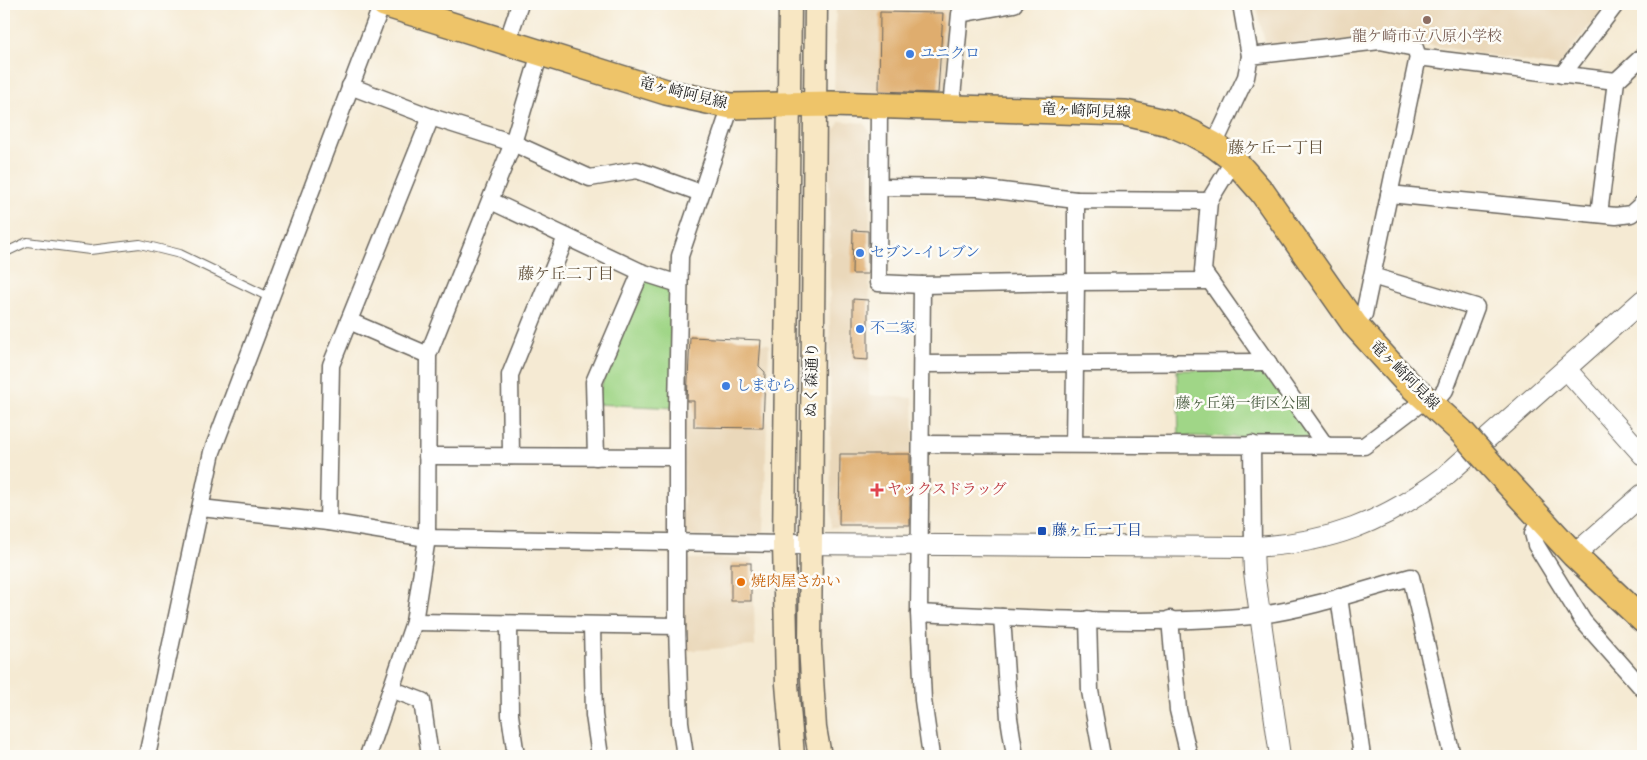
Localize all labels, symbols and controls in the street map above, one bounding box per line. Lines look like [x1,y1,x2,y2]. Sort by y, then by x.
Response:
marker: 龍ケ崎市立八原小学校 [1421,14,1433,26]
place label: 龍ケ崎市立八原小学校 [1352,27,1502,48]
place label: ユニクロ [920,44,980,65]
marker: ユニクロ [904,48,916,60]
street label: 竜ヶ崎阿見線 [637,73,729,115]
street label: 竜ヶ崎阿見線 [1041,99,1131,125]
district label: 藤ケ丘一丁目 [1228,138,1324,160]
place label: セブン-イレブン [870,243,980,264]
marker: セブン-イレブン [854,247,866,259]
district label: 藤ケ丘二丁目 [518,264,614,286]
place label: 不二家 [870,319,915,340]
marker: 不二家 [854,323,866,335]
street label: 竜ヶ崎阿見線 [1365,337,1443,415]
street label: ぬく森通り [802,342,824,418]
place label: しまむら [736,376,796,397]
marker: しまむら [720,380,732,392]
park label: 藤ヶ丘第一街区公園 [1175,394,1311,415]
place label: ヤックスドラッグ [887,480,1007,501]
marker: ヤックスドラッグ [871,484,883,496]
place label: 藤ヶ丘一丁目 [1052,521,1142,542]
marker: 藤ヶ丘一丁目 [1036,525,1048,537]
place label: 焼肉屋さかい [751,572,841,593]
marker: 焼肉屋さかい [735,576,747,588]

